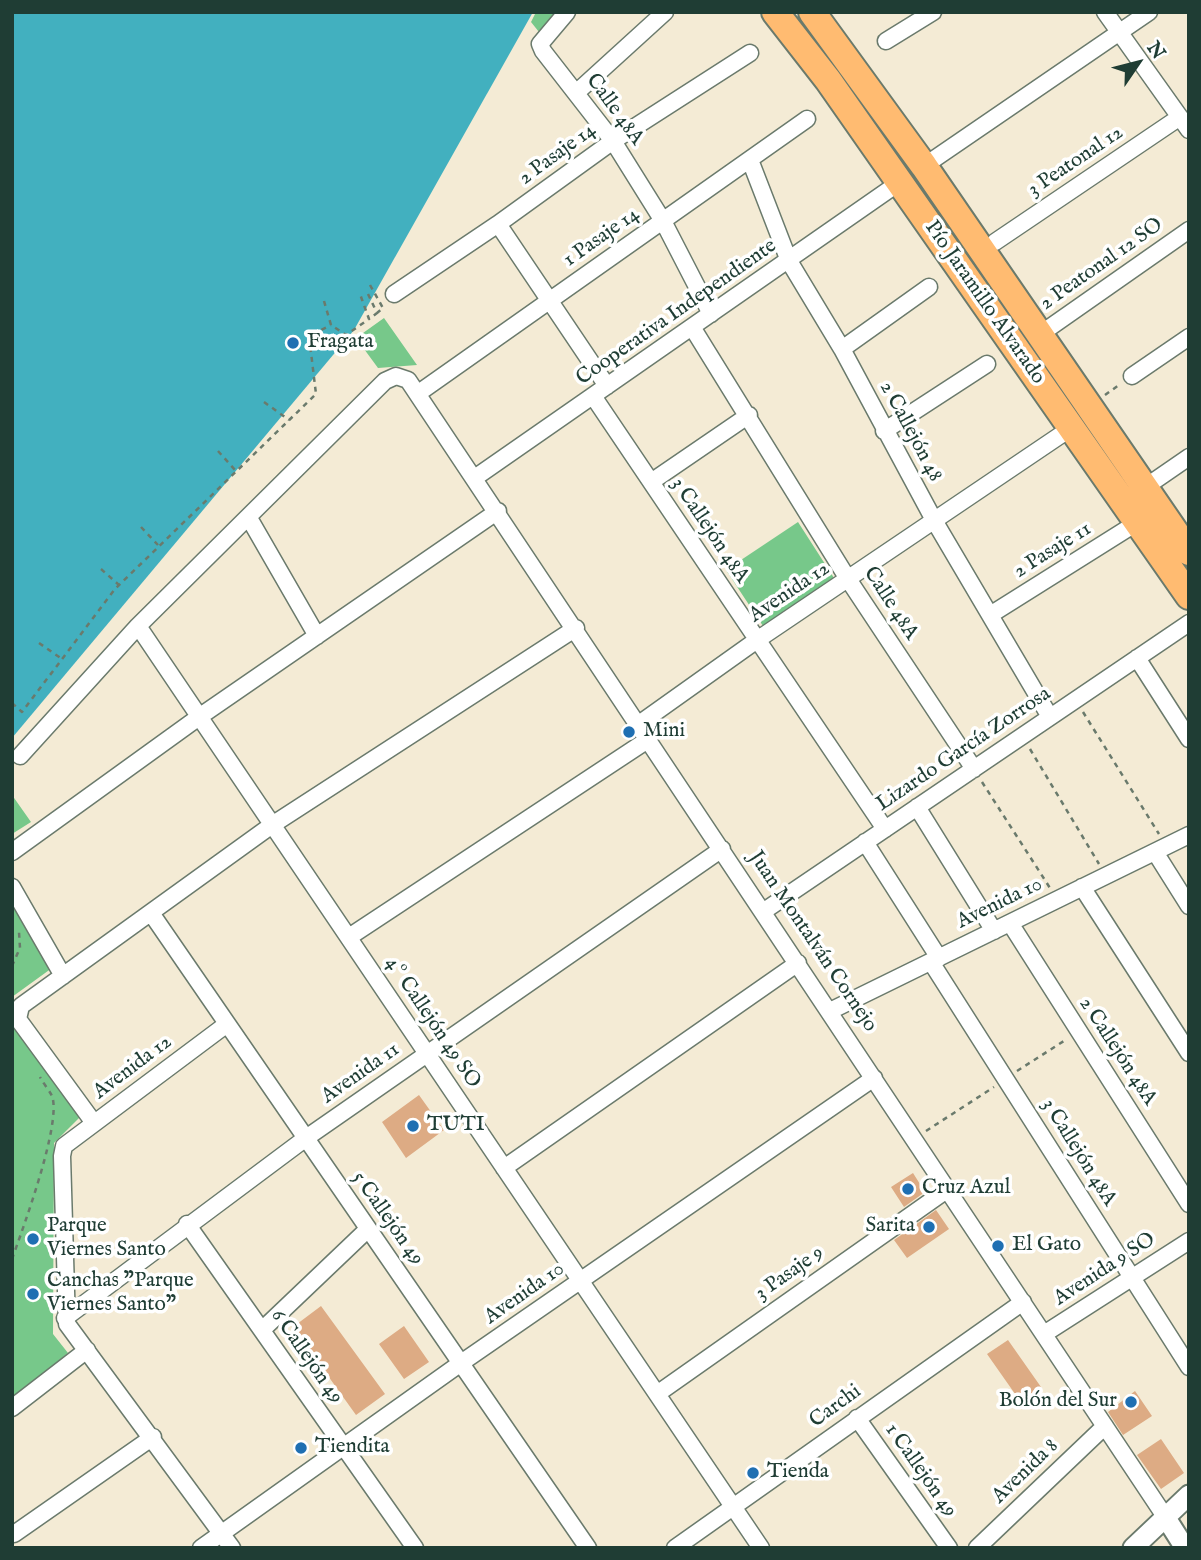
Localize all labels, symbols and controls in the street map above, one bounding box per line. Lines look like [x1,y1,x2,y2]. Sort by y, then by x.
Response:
north arrow [1103,28,1173,98]
text: N [1141,37,1170,65]
street label: Calle 48A [580,69,648,151]
street label: 2 Pasaje 14 [514,119,602,191]
street label: 3 Peatonal 12 [1023,121,1129,203]
street label: 1 Pasaje 14 [559,203,645,273]
street label: 2 Peatonal 12 SO [1036,213,1168,317]
street label: Pío Jaramillo Alvarado [918,216,1050,390]
street label: Cooperativa Independiente [572,234,782,392]
place label: Fragata [307,330,374,356]
marker: Fragata [285,335,301,351]
street label: 2 Callejón 48 [873,377,947,487]
street label: 3 Callejón 48A [664,473,754,589]
street label: 2 Pasaje 11 [1010,517,1096,585]
street label: Avenida 12 [745,557,835,629]
street label: Calle 48A [857,563,923,645]
street label: Lizardo García Zorrosa [872,682,1056,818]
place label: Mini [643,719,685,745]
marker: Mini [621,724,637,740]
street label: Juan Montalván Cornejo [742,847,882,1037]
street label: Avenida 10 [953,872,1047,936]
street label: 4º Callejón 49 SO [379,952,485,1094]
street label: 2 Callejón 48A [1073,993,1161,1111]
street label: Avenida 12 [89,1030,177,1106]
street label: Avenida 11 [317,1038,405,1110]
street label: 3 Callejón 48A [1035,1094,1121,1212]
place label: TUTI [427,1113,485,1139]
marker: TUTI [405,1118,421,1134]
street label: 5 Callejón 49 [345,1167,429,1271]
place label: Cruz Azul [922,1176,1010,1202]
marker: Cruz Azul [900,1181,916,1197]
place label: Parque Viernes Santo [47,1214,166,1264]
place label: Sarita [866,1214,915,1240]
marker: Sarita [921,1219,937,1235]
street label: Avenida 9 SO [1049,1228,1161,1312]
marker: Parque Viernes Santo [25,1231,41,1247]
place label: El Gato [1012,1233,1081,1259]
marker: El Gato [990,1238,1006,1254]
street label: 3 Pasaje 9 [751,1241,829,1307]
street label: Avenida 10 [480,1257,570,1331]
place label: Canchas "Parque Viernes Santo" [47,1269,194,1319]
marker: Canchas "Parque Viernes Santo" [25,1286,41,1302]
street label: 6 Callejón 49 [264,1305,348,1409]
street label: Carchi [805,1380,867,1434]
place label: Bolón del Sur [999,1389,1117,1415]
marker: Bolón del Sur [1123,1394,1139,1410]
street label: 1 Callejón 49 [878,1419,962,1523]
street label: Avenida 8 [988,1434,1064,1510]
place label: Tiendita [315,1435,390,1461]
marker: Tiendita [293,1440,309,1456]
place label: Tienda [767,1460,829,1486]
marker: Tienda [745,1465,761,1481]

